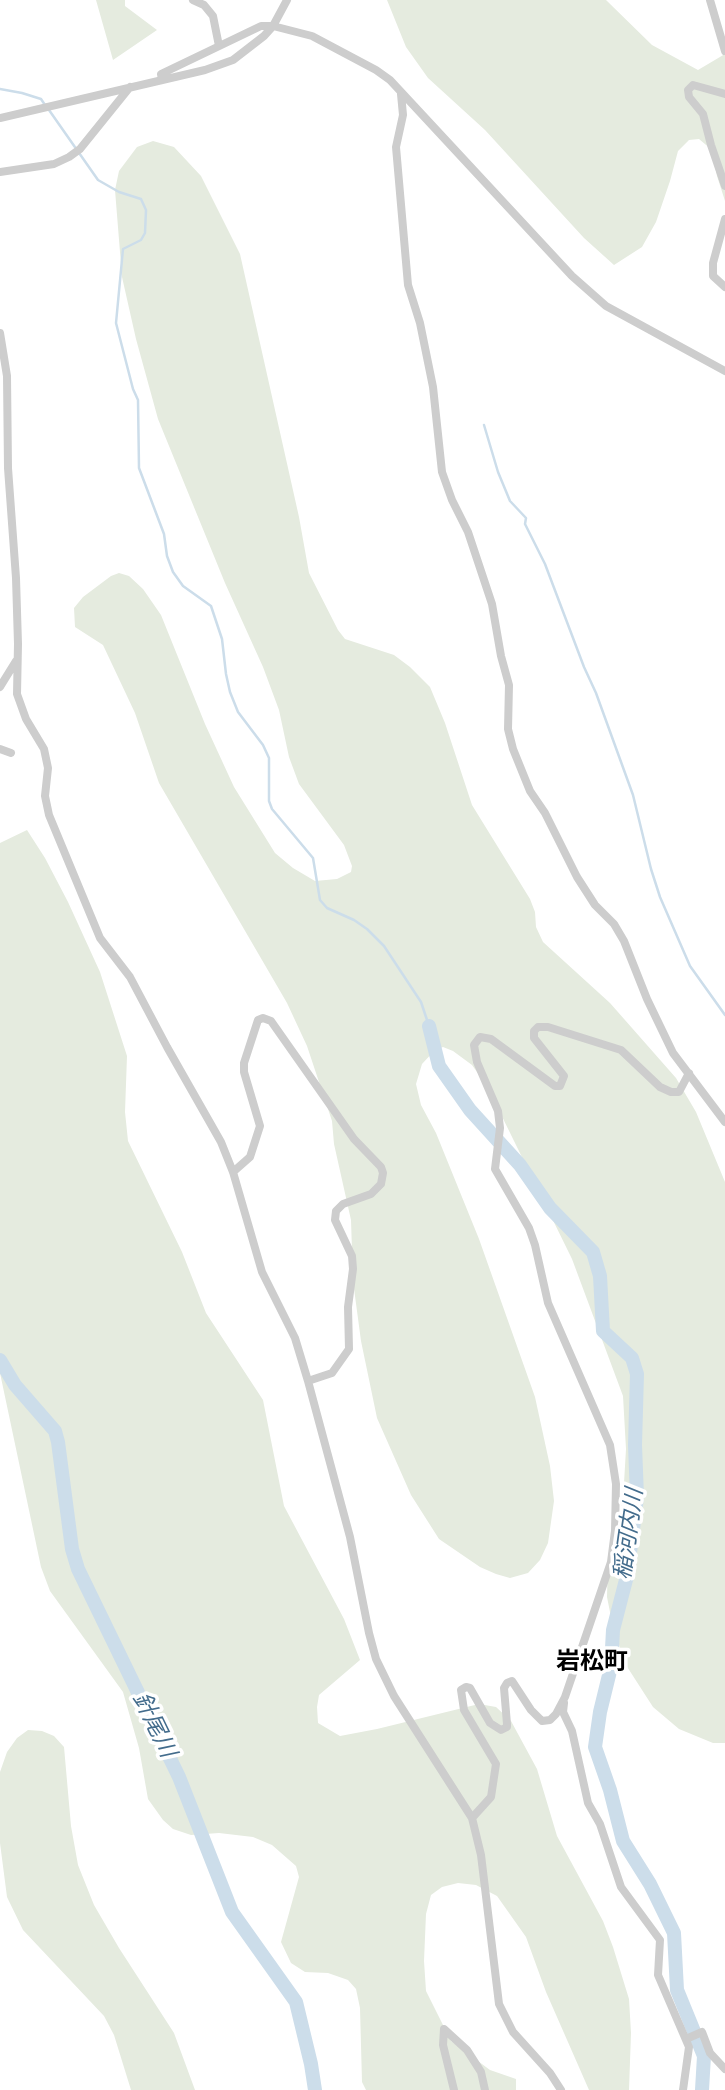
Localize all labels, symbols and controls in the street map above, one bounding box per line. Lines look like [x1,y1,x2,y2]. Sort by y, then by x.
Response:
water label: 稲河内川 [609,1487,649,1581]
district label: 岩松町 [556,1648,628,1676]
water label: 針尾川 [126,1688,182,1762]

